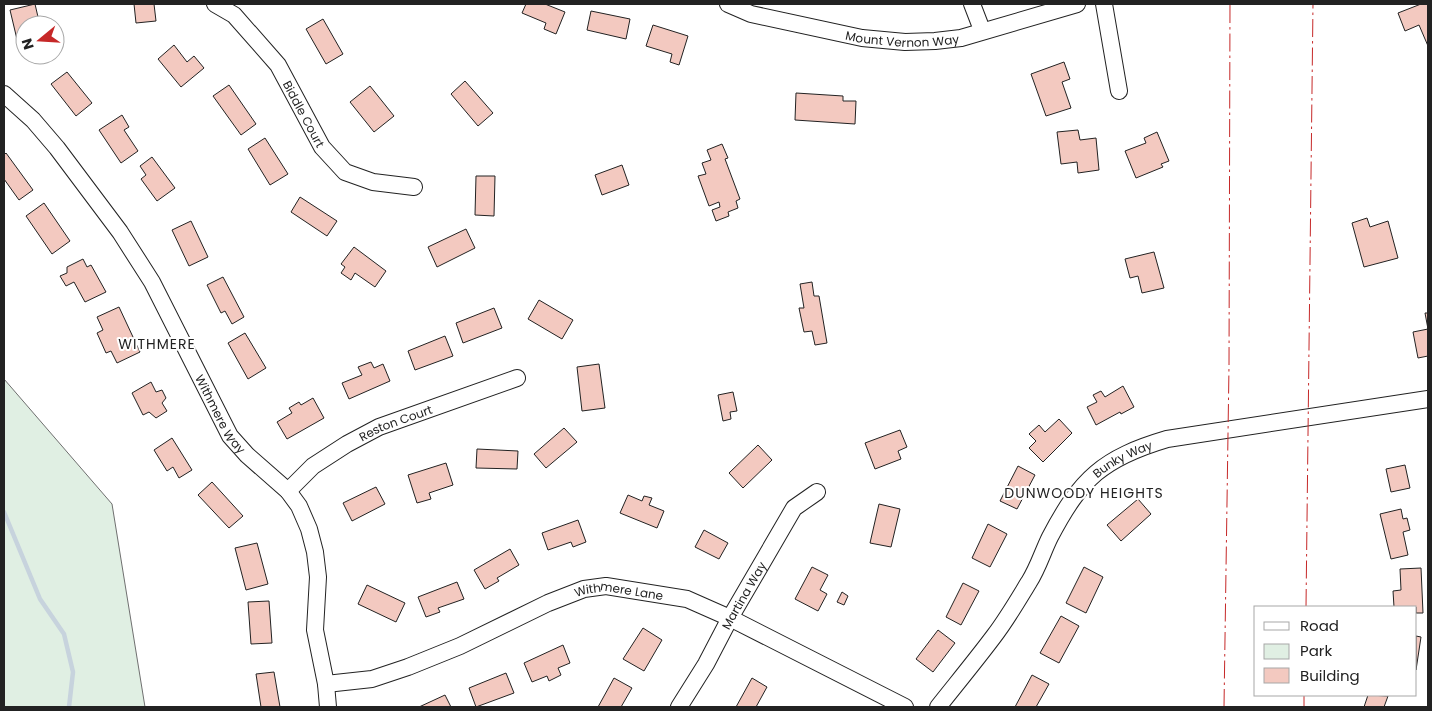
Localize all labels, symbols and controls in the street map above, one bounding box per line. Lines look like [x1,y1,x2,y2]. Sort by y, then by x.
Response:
north arrow [15,15,65,65]
street label: Mount Vernon Way [844,26,960,51]
text: N [16,36,39,52]
street label: Biddle Court [279,77,329,150]
district label: WITHMERE [118,334,196,354]
street label: Withmere Way [192,372,250,457]
street label: Reston Court [356,400,434,445]
street label: Bunky Way [1089,436,1154,481]
district label: DUNWOODY HEIGHTS [1004,483,1164,503]
street label: Martina Way [717,558,770,632]
street label: Withmere Lane [572,577,665,604]
legend [1254,606,1417,696]
text: Road [1300,615,1339,636]
text: Park [1300,640,1332,661]
text: Building [1300,665,1360,686]

